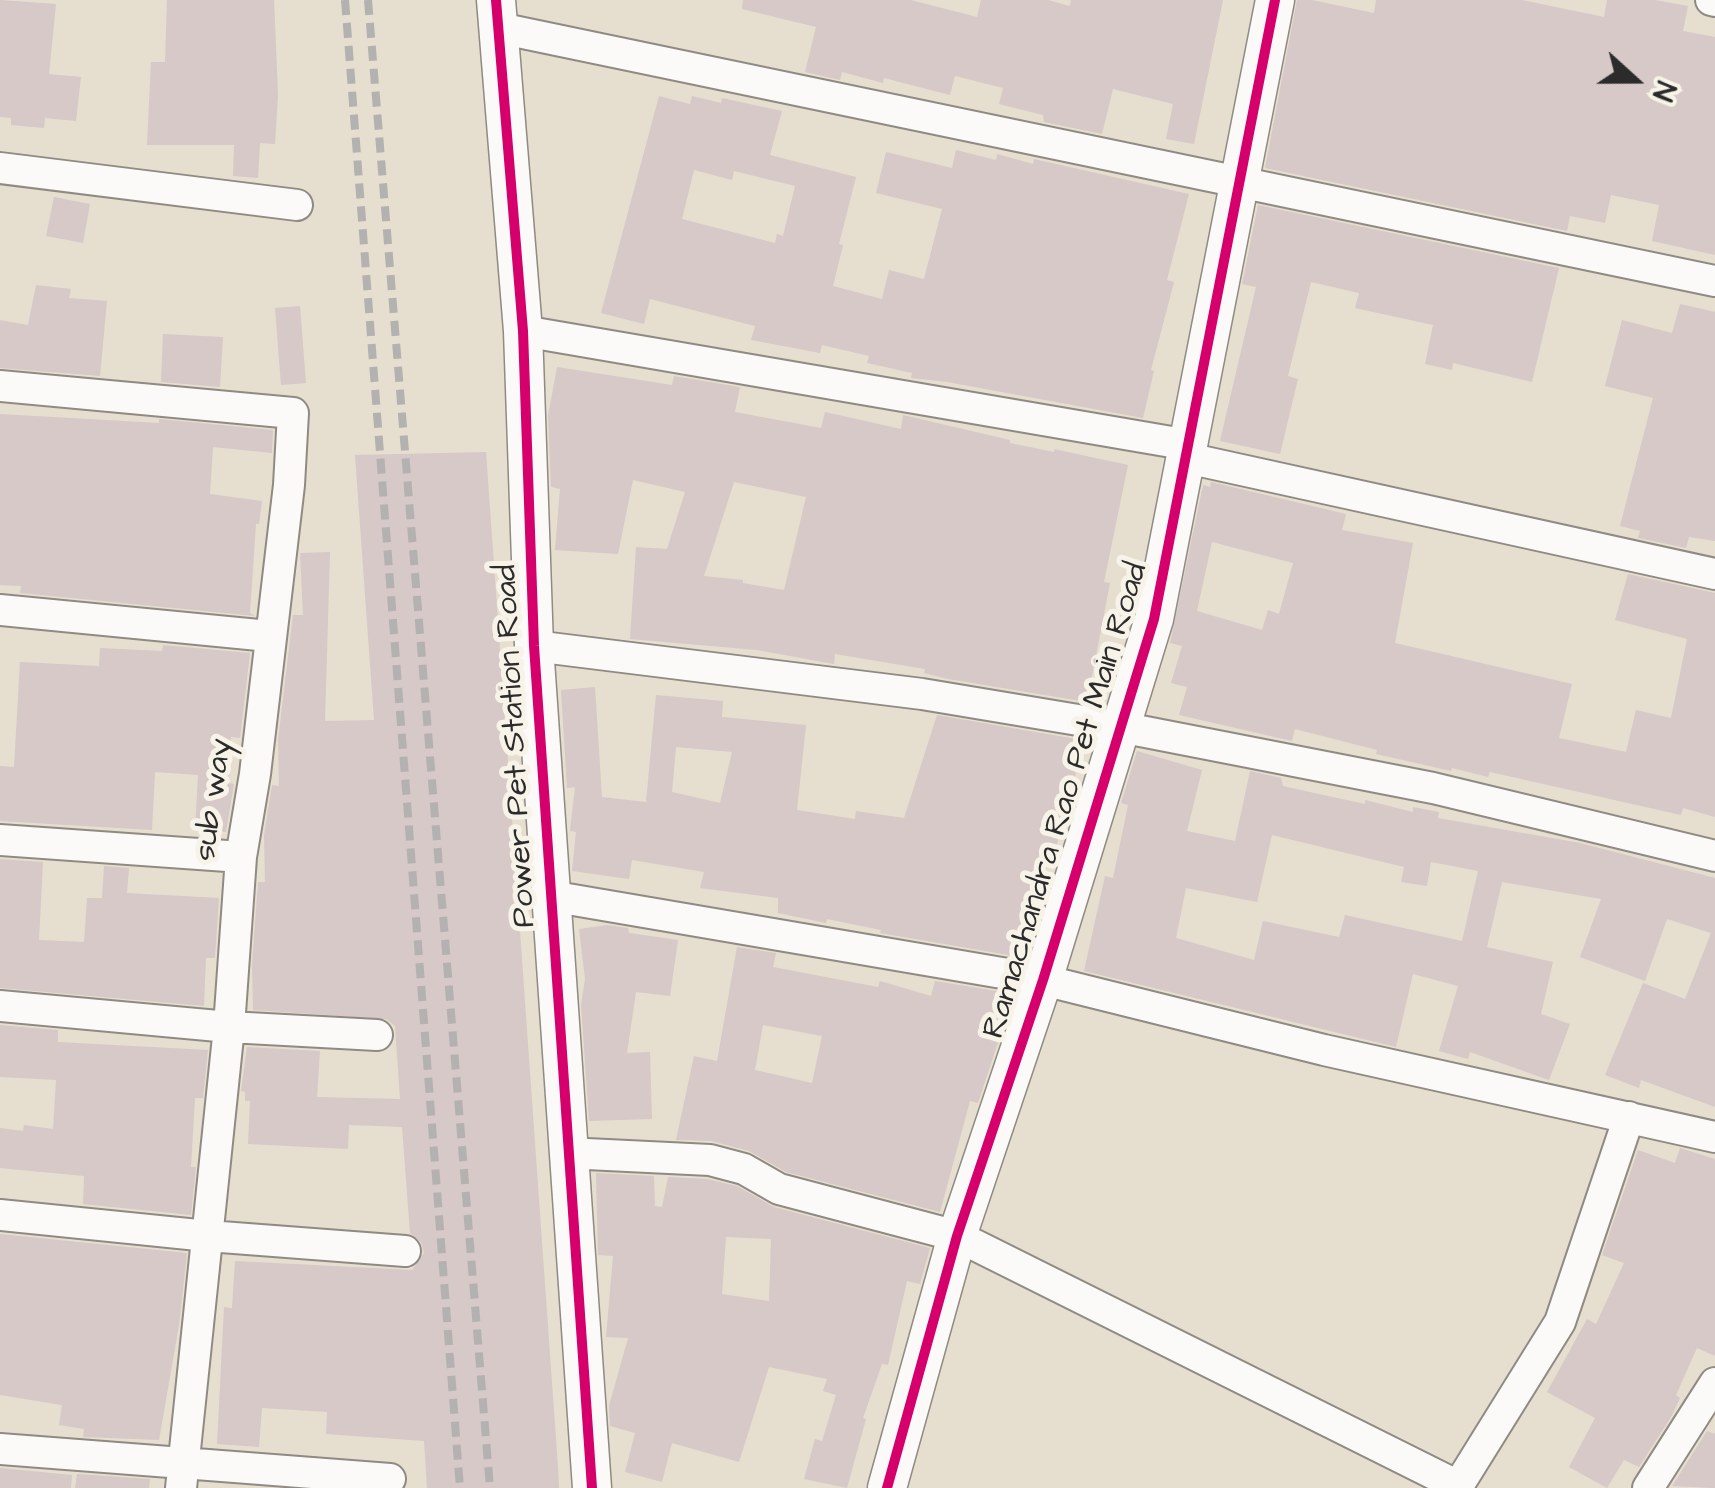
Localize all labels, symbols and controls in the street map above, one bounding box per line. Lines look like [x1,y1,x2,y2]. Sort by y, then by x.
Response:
north arrow [1585,30,1685,130]
text: N [1642,76,1685,106]
street label: Ramachandra Rao Pet Main Road [976,559,1158,1043]
street label: Power Pet Station Road [488,564,546,928]
street label: sub way [187,737,243,863]

